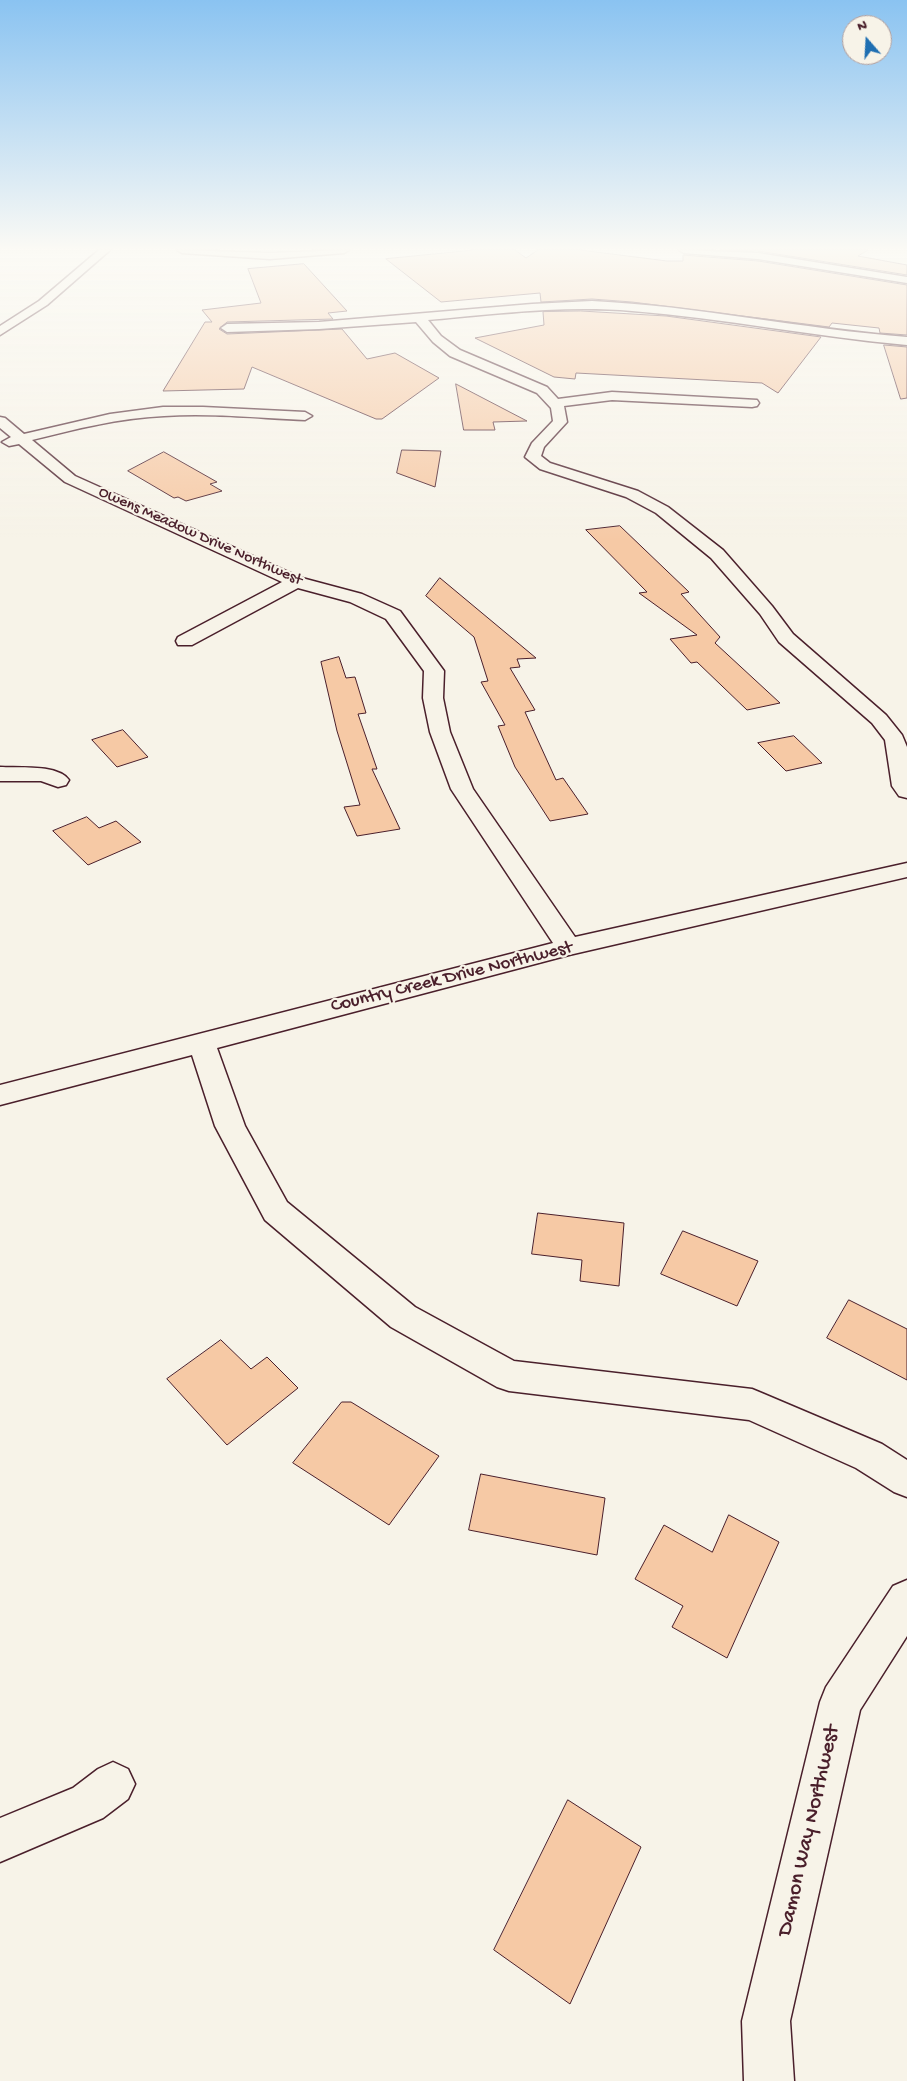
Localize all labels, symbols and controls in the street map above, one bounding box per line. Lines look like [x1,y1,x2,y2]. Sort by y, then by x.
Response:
north arrow [842,15,892,65]
text: N [855,17,869,36]
street label: Owens Meadow Drive Northwest [95,483,305,591]
street label: Country Creek Drive Northwest [329,937,575,1019]
street label: Damon Way Northwest [773,1723,847,1939]

